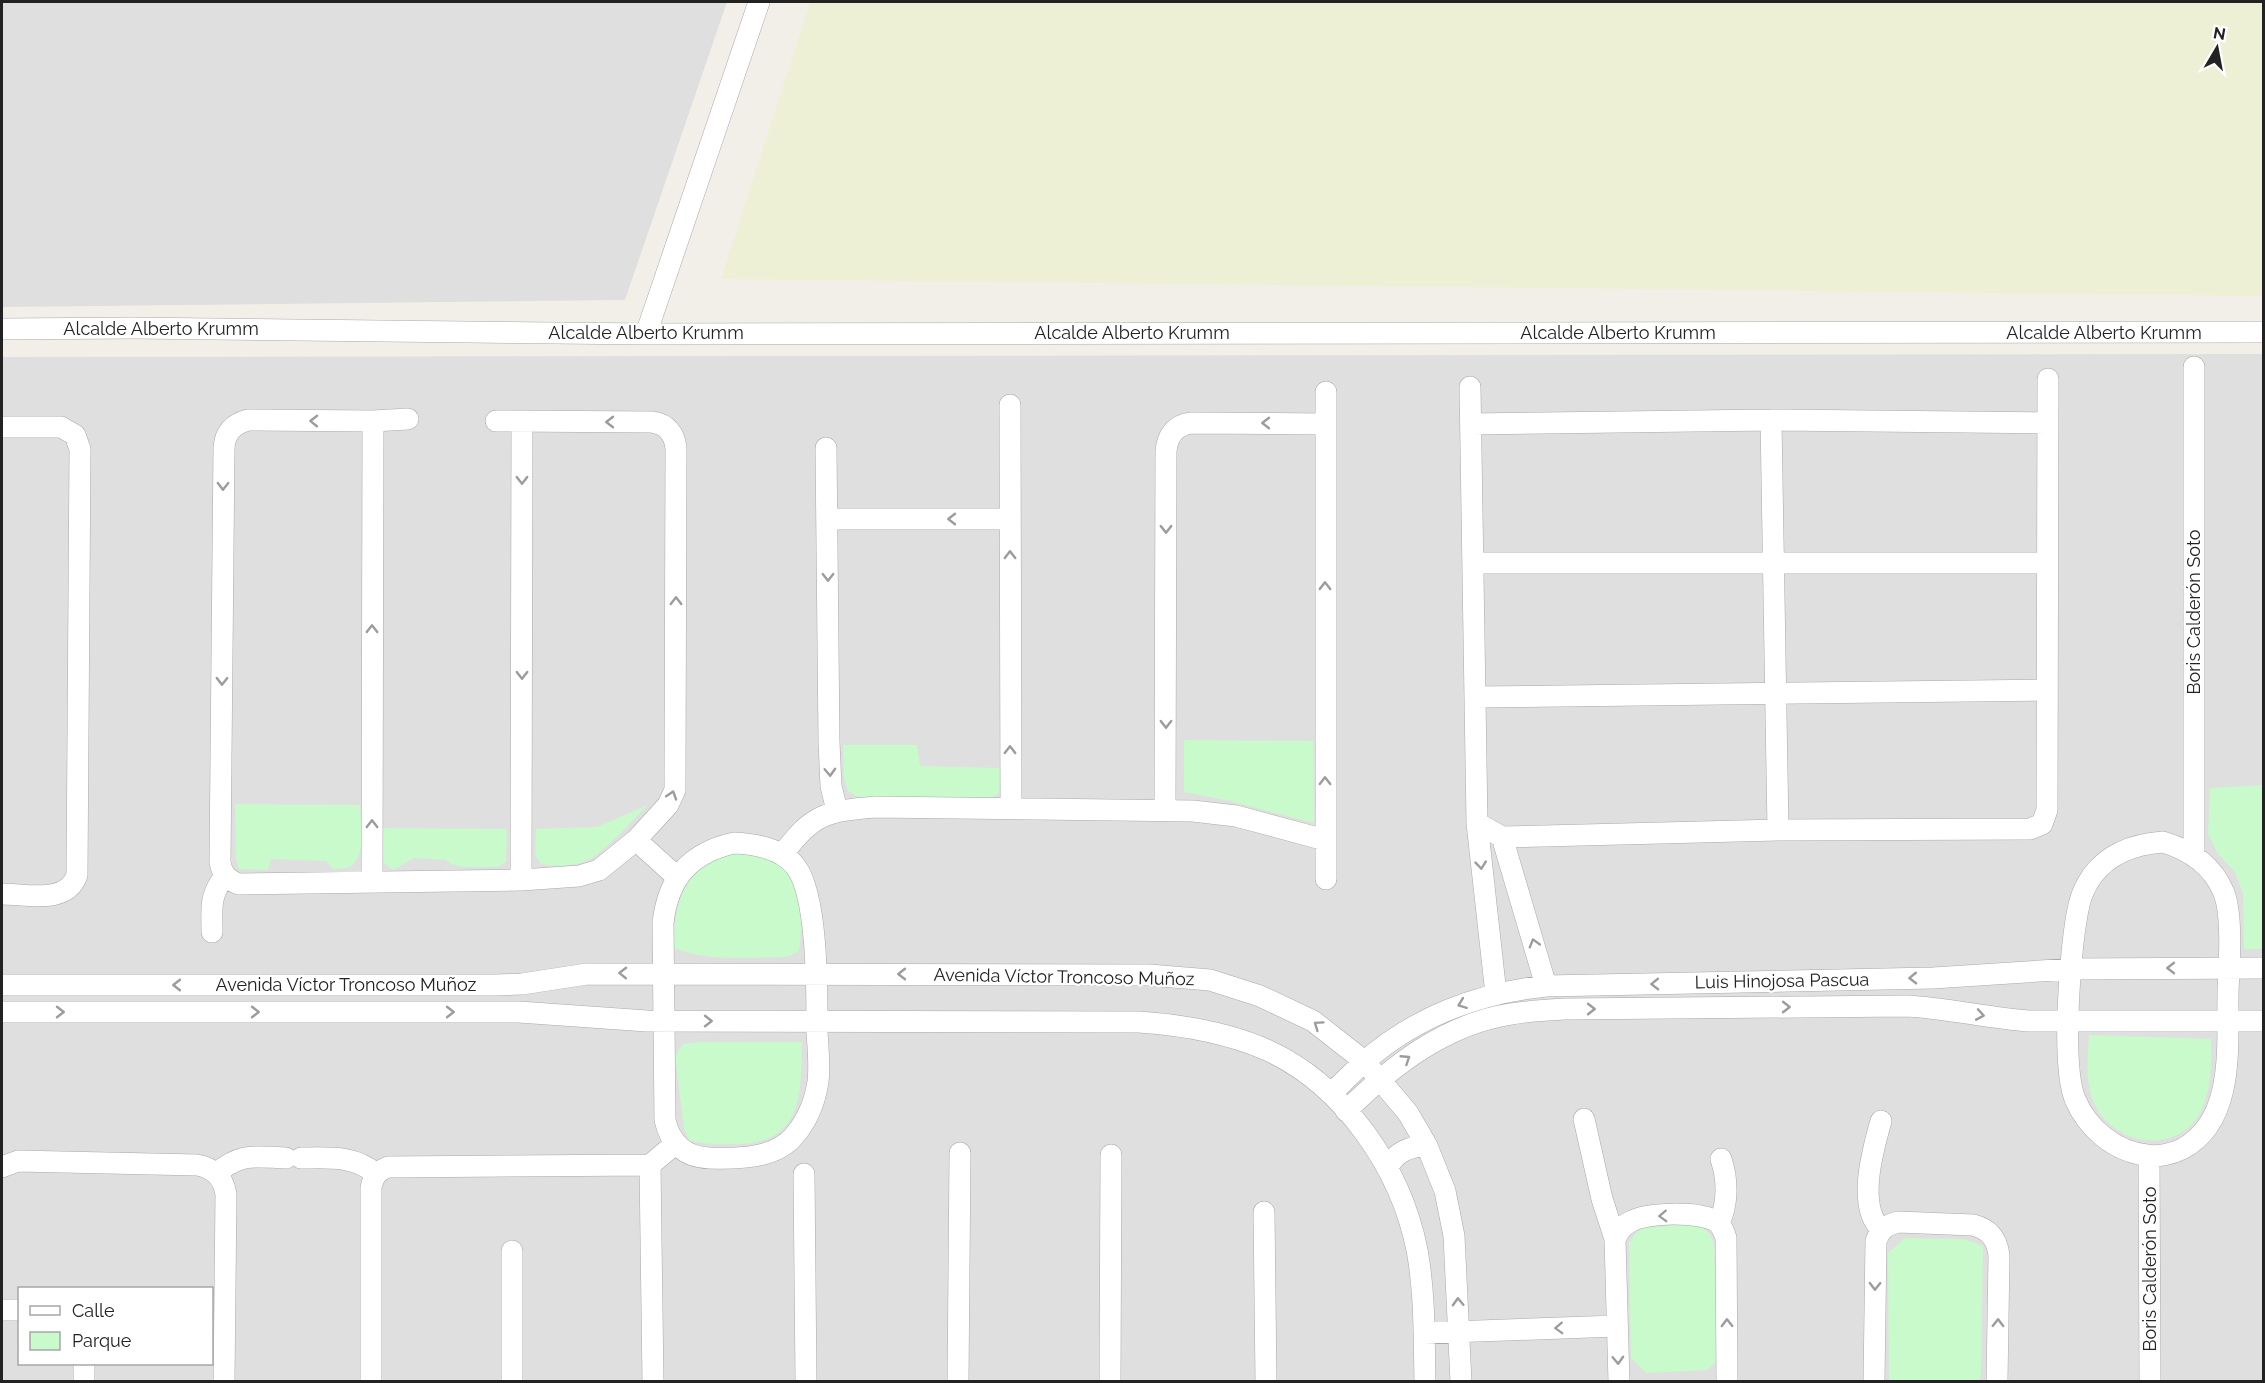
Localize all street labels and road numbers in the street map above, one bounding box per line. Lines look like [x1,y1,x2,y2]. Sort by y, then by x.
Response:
street label: Alcalde Alberto Krumm [63,318,259,339]
street label: Alcalde Alberto Krumm [548,322,744,343]
street label: Alcalde Alberto Krumm [1034,322,1230,343]
street label: Alcalde Alberto Krumm [1520,322,1716,343]
street label: Alcalde Alberto Krumm [2006,322,2202,343]
street label: Boris Calderón Soto [2183,529,2204,694]
street label: Avenida Víctor Troncoso Muñoz [933,964,1195,989]
street label: Luis Hinojosa Pascua [1695,968,1869,993]
street label: Avenida Víctor Troncoso Muñoz [216,974,477,995]
street label: Boris Calderón Soto [2139,1186,2160,1351]

